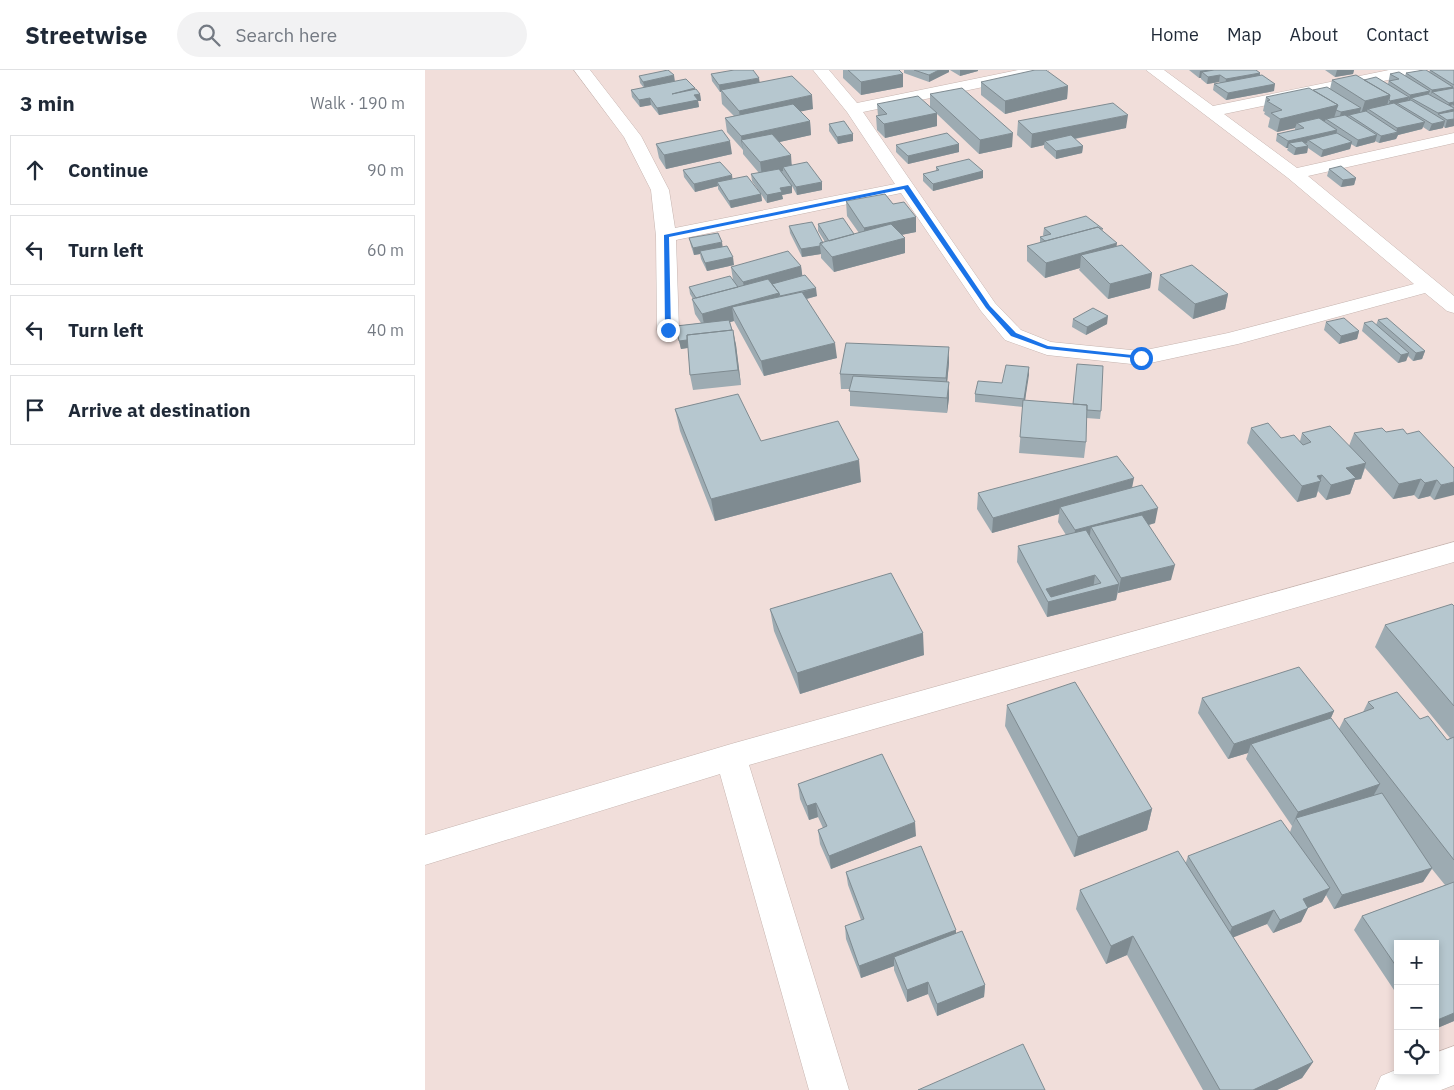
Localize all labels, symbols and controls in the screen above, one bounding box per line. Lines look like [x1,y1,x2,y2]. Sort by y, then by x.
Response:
search box [177,12,527,57]
text: Streetwise [25,19,147,51]
icon: search [195,21,223,49]
text: Search here [235,23,337,47]
text: Home [1151,23,1199,46]
text: Map [1227,23,1262,46]
text: About [1290,23,1338,46]
text: Contact [1366,23,1429,46]
text: 3 min [20,89,75,117]
text: Walk · 190 m [310,93,405,113]
icon: ahead [21,156,49,184]
text: Continue [68,158,148,182]
text: 90 m [367,160,404,180]
icon: left [21,236,49,264]
text: Turn left [68,238,144,262]
text: 60 m [367,240,404,260]
icon: left [21,316,49,344]
text: Turn left [68,318,144,342]
route end [657,319,680,342]
text: 40 m [367,320,404,340]
route start [1130,347,1153,370]
icon: arrive [21,396,49,424]
text: Arrive at destination [68,398,251,422]
map controls [1394,940,1439,1075]
button: + [1394,940,1439,985]
button: − [1394,985,1439,1030]
button: locate [1394,1030,1439,1075]

